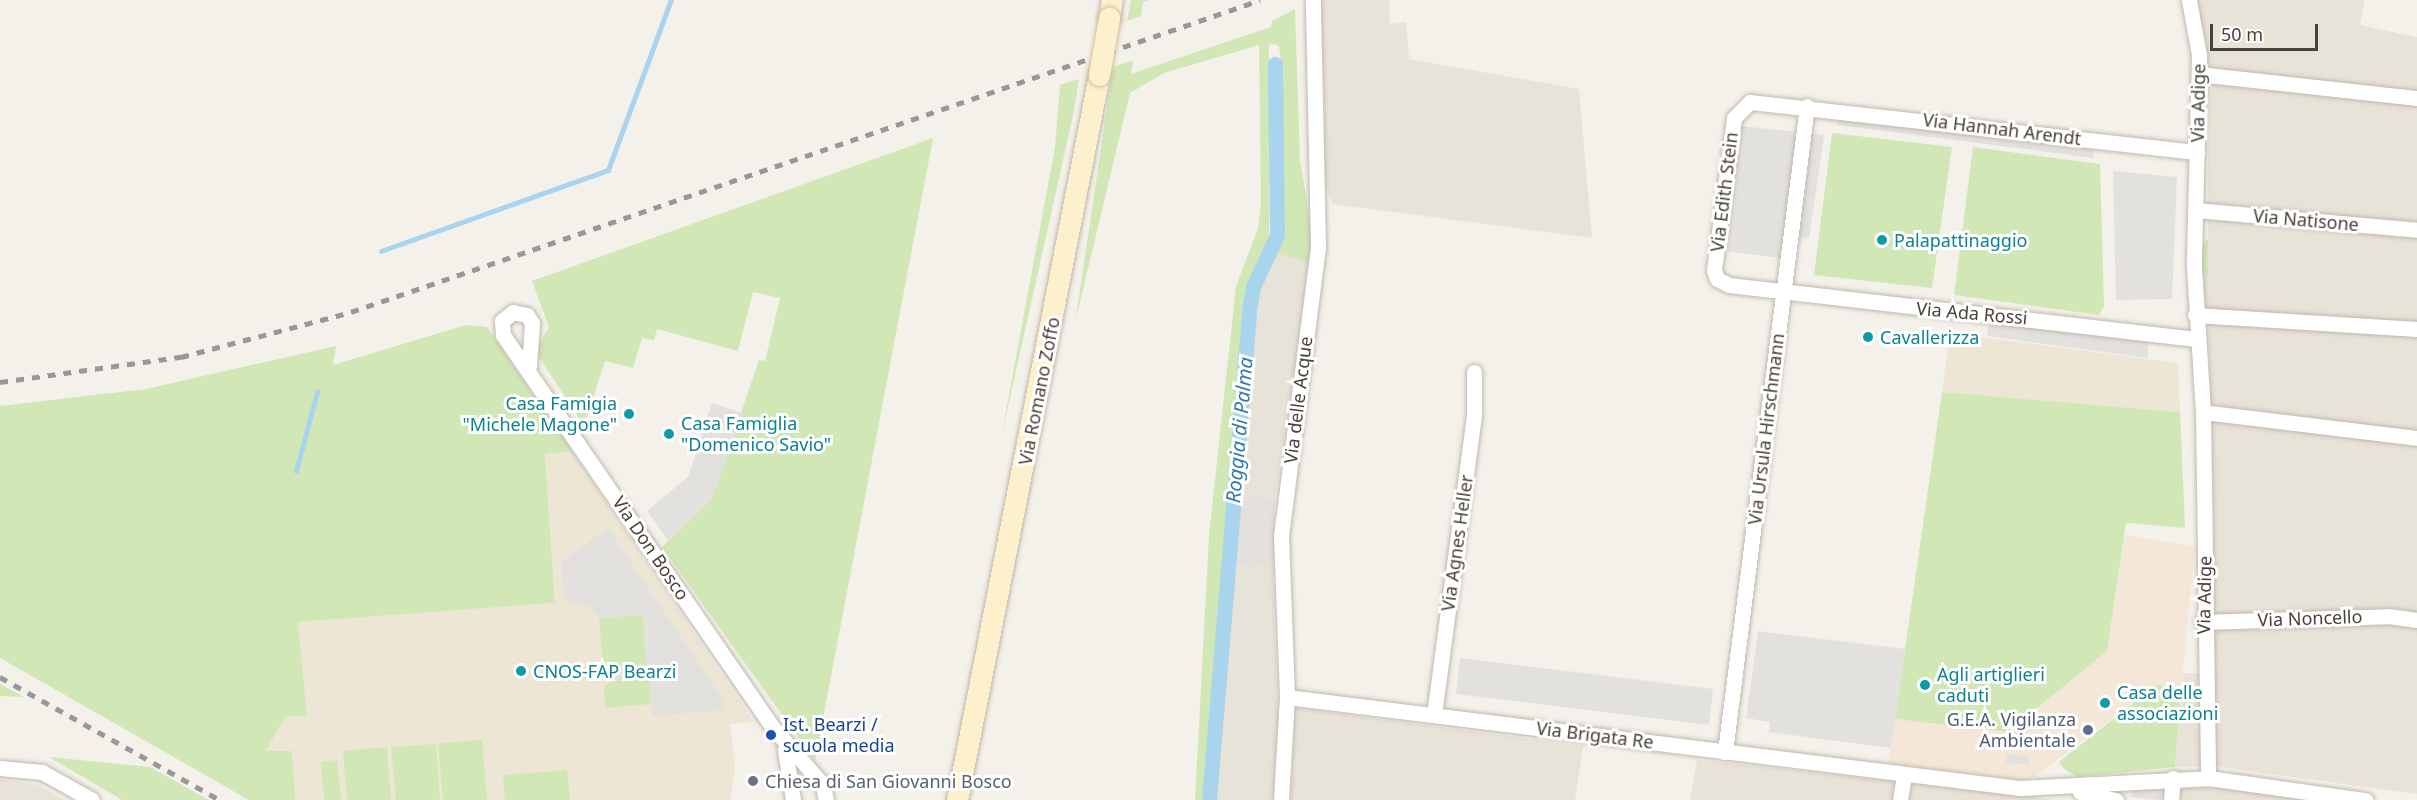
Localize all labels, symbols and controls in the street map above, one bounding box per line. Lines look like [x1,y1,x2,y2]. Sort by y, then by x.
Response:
scale bar [2213,12,2321,50]
text: 50 m [2221,22,2263,46]
street label: Via Adige [2187,63,2209,143]
street label: Via Hannah Arendt [1922,109,2082,149]
street label: Via Edith Stein [1706,131,1742,253]
street label: Via Natisone [2252,205,2360,235]
place label: Palapattinaggio [1894,229,2027,251]
marker: Palapattinaggio [1875,233,1889,247]
street label: Via Ada Rossi [1915,297,2029,329]
street label: Via Romano Zoffo [1014,315,1064,467]
place label: Cavallerizza [1880,326,1979,348]
marker: Cavallerizza [1861,330,1875,344]
street label: Via Ursula Hirschmann [1744,332,1788,526]
street label: Via delle Acque [1279,335,1317,465]
water label: Roggia di Palma [1221,356,1257,504]
place label: Casa Famigia "Michele Magone" [462,393,617,436]
marker: Casa Famigia "Michele Magone" [622,407,636,421]
place label: Casa Famiglia "Domenico Savio" [681,413,831,456]
marker: Casa Famiglia "Domenico Savio" [662,427,676,441]
street label: Via Agnes Heller [1437,473,1477,613]
street label: Via Don Bosco [608,492,694,604]
street label: Via Adige [2193,555,2215,635]
street label: Via Noncello [2257,605,2363,631]
place label: CNOS-FAP Bearzi [533,660,676,682]
marker: CNOS-FAP Bearzi [514,664,528,678]
place label: Agli artiglieri caduti [1937,664,2045,706]
marker: Agli artiglieri caduti [1918,678,1932,692]
place label: Casa delle associazioni [2117,682,2218,724]
marker: Casa delle associazioni [2098,696,2112,710]
place label: G.E.A. Vigilanza Ambientale [1947,709,2076,752]
place label: Ist. Bearzi / scuola media [783,714,894,756]
street label: Via Brigata Re [1535,717,1655,753]
marker: G.E.A. Vigilanza Ambientale [2081,723,2095,737]
marker: Ist. Bearzi / scuola media [764,728,778,742]
place label: Chiesa di San Giovanni Bosco [765,770,1012,792]
marker: Chiesa di San Giovanni Bosco [746,774,760,788]

